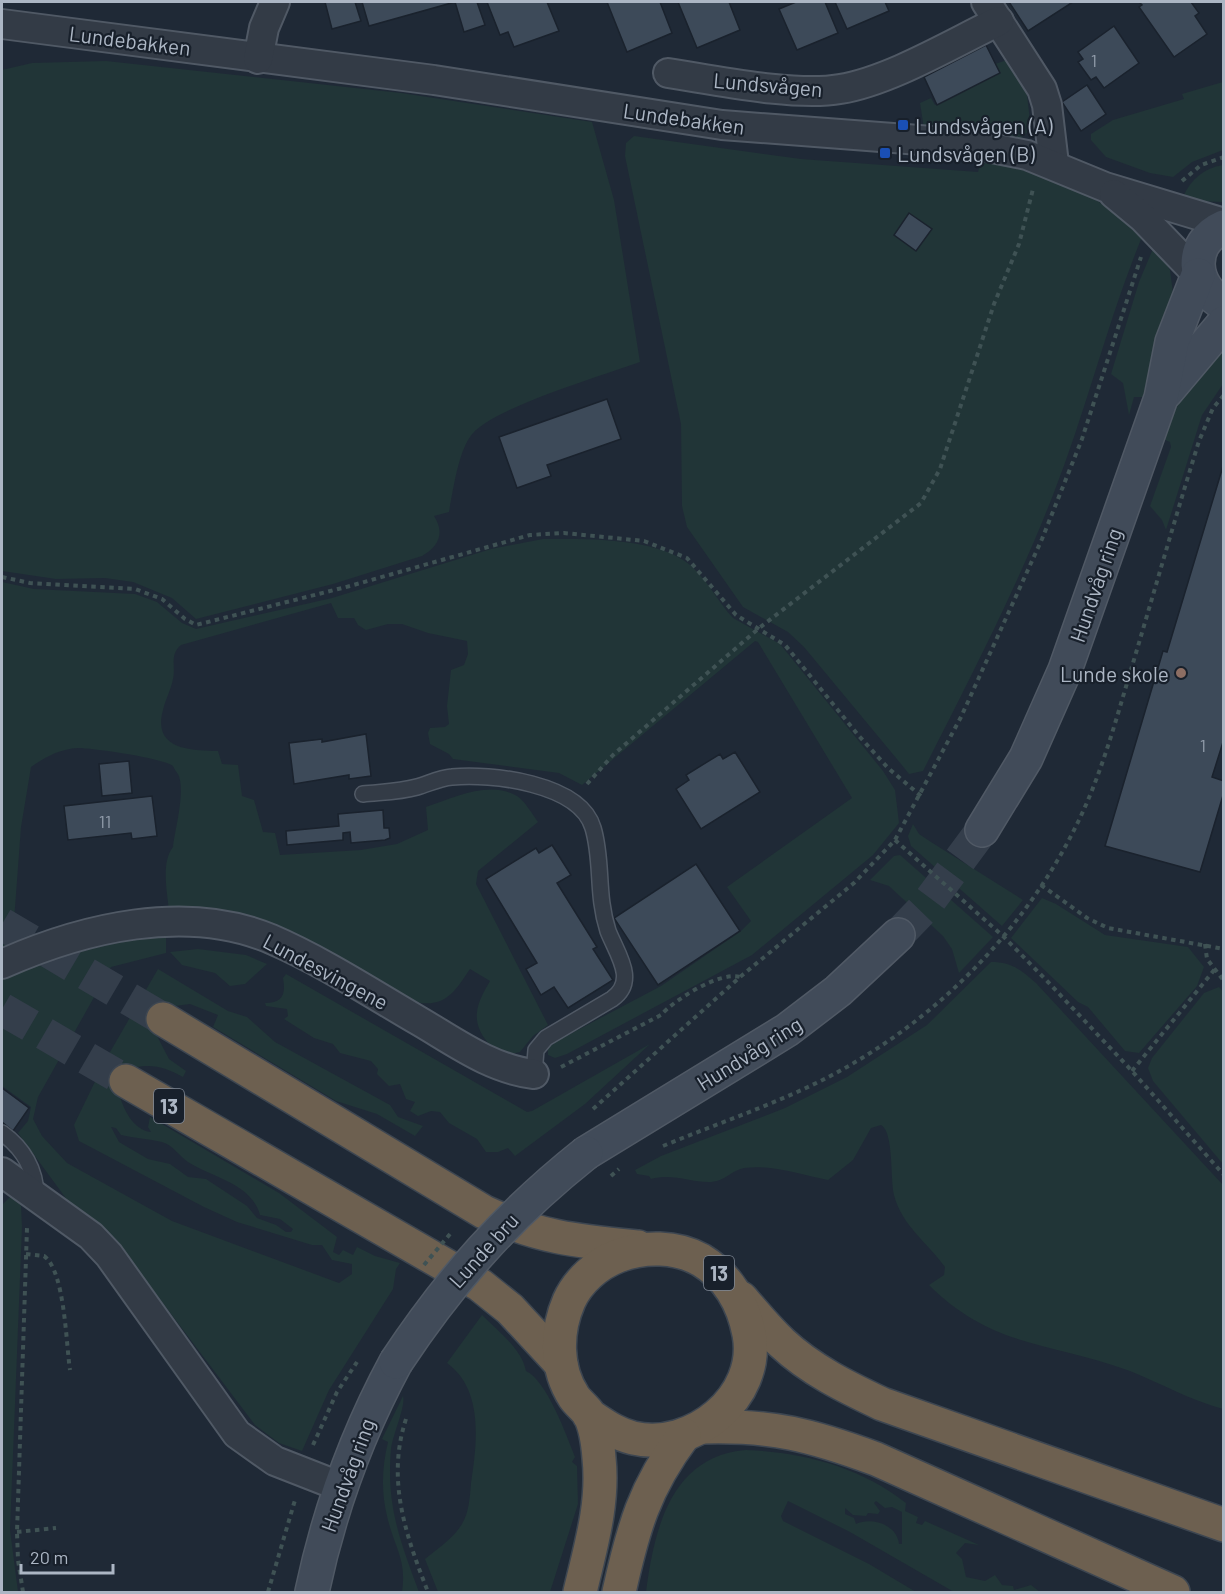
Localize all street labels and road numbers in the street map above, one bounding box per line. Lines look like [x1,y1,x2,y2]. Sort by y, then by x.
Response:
street label: Lundebakken [68,20,192,60]
street label: Lundsvågen [712,67,824,101]
street label: Lundebakken [622,97,746,139]
street label: Hundvåg ring [1064,525,1126,645]
street label: Lundesvingene [259,928,393,1014]
street label: Hundvåg ring [692,1011,806,1095]
road number: 13 [154,1089,184,1123]
street label: Lunde bru [443,1208,523,1292]
road number: 13 [704,1256,734,1290]
street label: Hundvåg ring [315,1415,379,1535]

